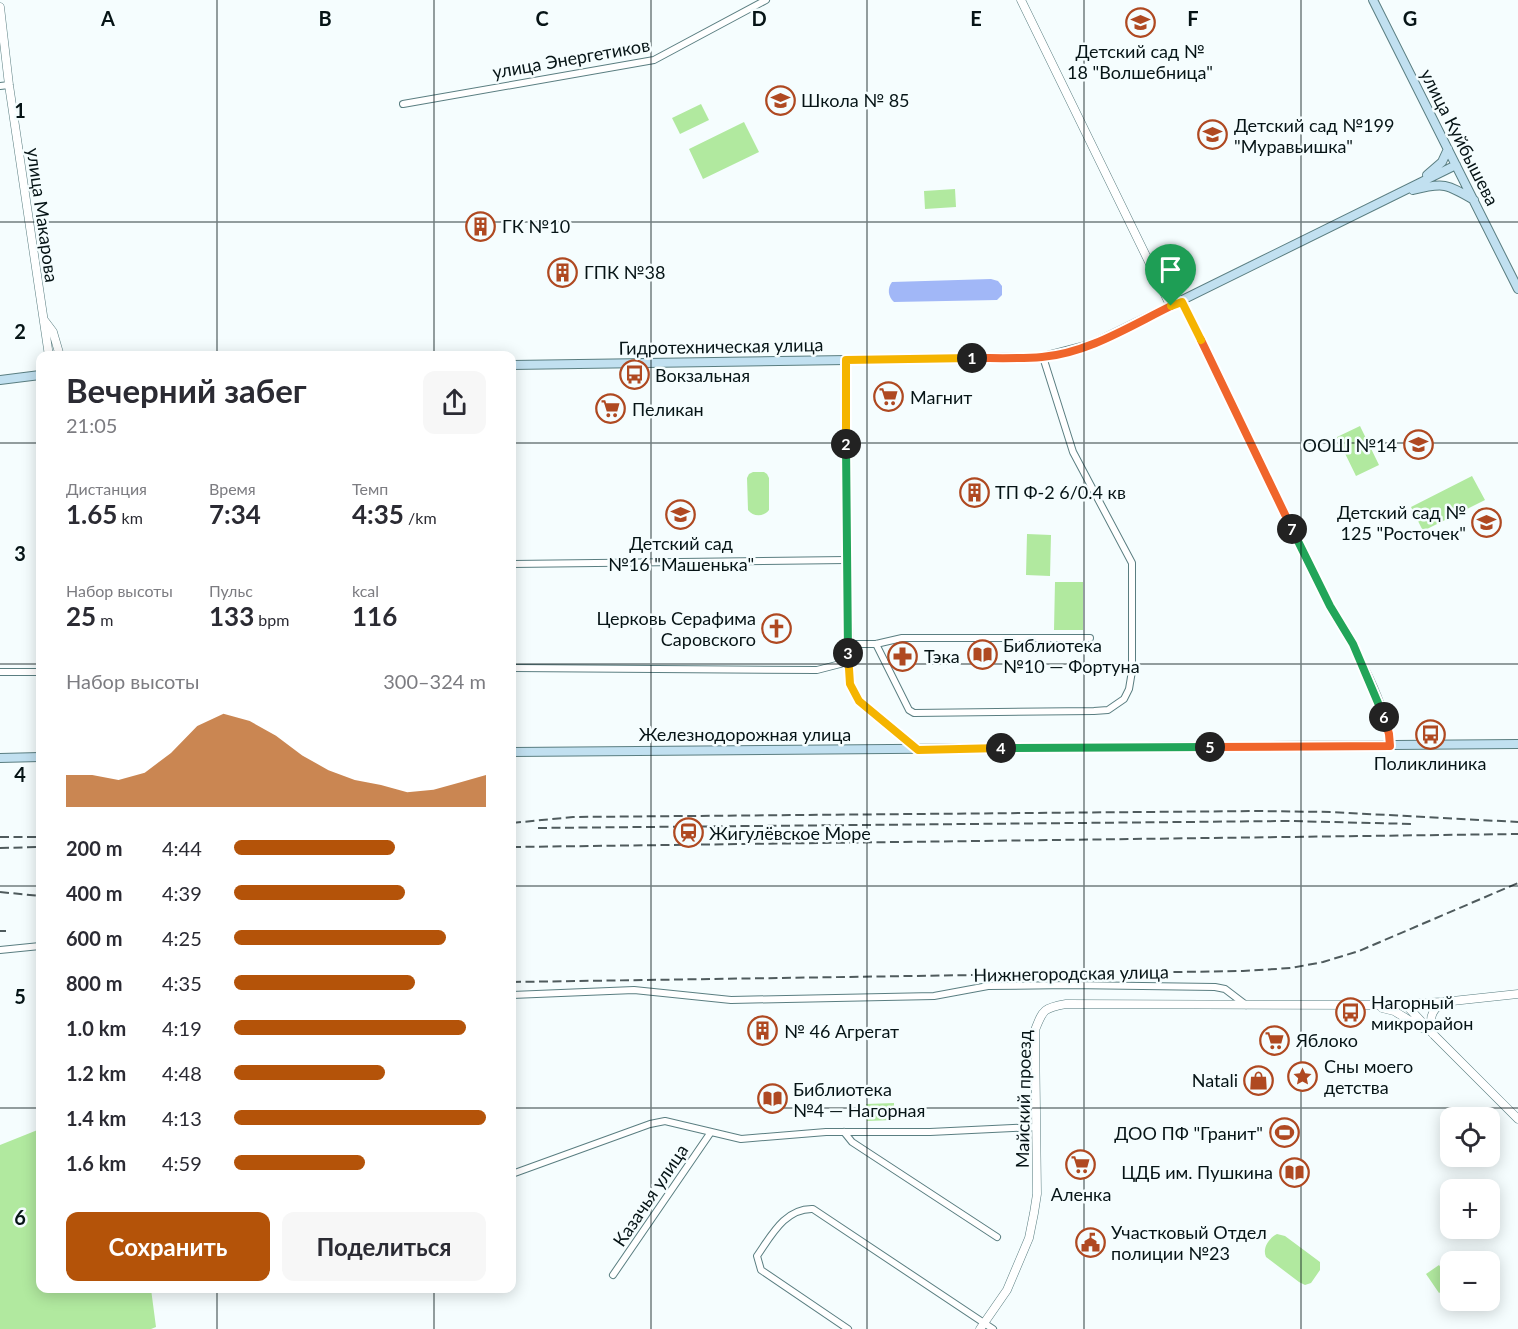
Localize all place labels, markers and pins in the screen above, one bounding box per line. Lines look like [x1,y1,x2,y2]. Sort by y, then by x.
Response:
school or university icon: Детский сад № 18 "Волшебница" [1124,6,1156,38]
place label: Детский сад № 18 "Волшебница" [1067,40,1213,83]
school or university icon: Школа № 85 [764,84,796,116]
place label: Школа № 85 [801,89,910,111]
place label: Детский сад №199 "Муравьишка" [1234,114,1394,157]
school or university icon: Детский сад №199 "Муравьишка" [1197,119,1229,151]
building icon: ГК №10 [465,210,497,242]
place label: ГК №10 [502,215,570,237]
pin [1145,244,1196,306]
building icon: ГПК №38 [547,256,579,288]
place label: ГПК №38 [584,261,665,283]
pin: 1 [957,343,987,373]
bus stop icon: Вокзальная [618,359,650,391]
place label: Вокзальная [655,364,750,386]
supermarket icon: Магнит [873,381,905,413]
place label: Магнит [910,386,972,408]
supermarket icon: Пеликан [595,393,627,425]
place label: Пеликан [632,398,704,420]
pin: 2 [831,429,861,459]
school or university icon: ООШ №14 [1402,429,1434,461]
place label: ООШ №14 [1302,434,1397,456]
building icon: ТП Ф-2 6/0.4 кв [958,476,990,508]
place label: ТП Ф-2 6/0.4 кв [995,481,1126,503]
school or university icon: Детский сад №16 "Машенька" [665,498,697,530]
place label: Детский сад № 125 "Росточек" [1337,501,1466,544]
school or university icon: Детский сад № 125 "Росточек" [1471,506,1503,538]
pin: 7 [1277,514,1307,544]
place label: Детский сад №16 "Машенька" [608,532,754,575]
place label: Церковь Серафима Саровского [597,607,756,650]
church icon: Церковь Серафима Саровского [761,612,793,644]
place label: Библиотека №10 — Фортуна [1003,634,1140,677]
pin: 3 [833,638,863,668]
library icon: Библиотека №10 — Фортуна [966,639,998,671]
pharmacy icon: Тэка [887,640,919,672]
place label: Тэка [924,645,960,667]
pin: 6 [1369,702,1399,732]
bus stop icon: Поликлиника [1414,718,1446,750]
pin: 5 [1195,732,1225,762]
pin: 4 [986,733,1016,763]
place label: Поликлиника [1374,752,1486,774]
station icon: Жигулёвское Море [672,817,704,849]
place label: Жигулёвское Море [709,822,871,844]
place label: Нагорный микрорайон [1371,991,1473,1034]
bus stop icon: Нагорный микрорайон [1334,996,1366,1028]
building icon: № 46 Агрегат [747,1015,779,1047]
place label: № 46 Агрегат [784,1020,899,1042]
supermarket icon: Яблоко [1259,1024,1291,1056]
place label: Яблоко [1295,1029,1358,1051]
place label: Сны моего детства [1324,1055,1413,1098]
place icon: Сны моего детства [1287,1060,1319,1092]
shop icon: Natali [1243,1064,1275,1096]
place label: Natali [1192,1069,1238,1091]
place label: Библиотека №4 — Нагорная [793,1078,925,1121]
library icon: Библиотека №4 — Нагорная [756,1083,788,1115]
sports icon: ДОО ПФ "Гранит" [1268,1117,1300,1149]
place label: ДОО ПФ "Гранит" [1114,1122,1263,1144]
supermarket icon: Аленка [1065,1149,1097,1181]
library icon: ЦДБ им. Пушкина [1278,1156,1310,1188]
place label: ЦДБ им. Пушкина [1121,1161,1273,1183]
place label: Аленка [1051,1183,1111,1205]
place label: Участковый Отдел полиции №23 [1111,1221,1267,1264]
public building icon: Участковый Отдел полиции №23 [1074,1226,1106,1258]

